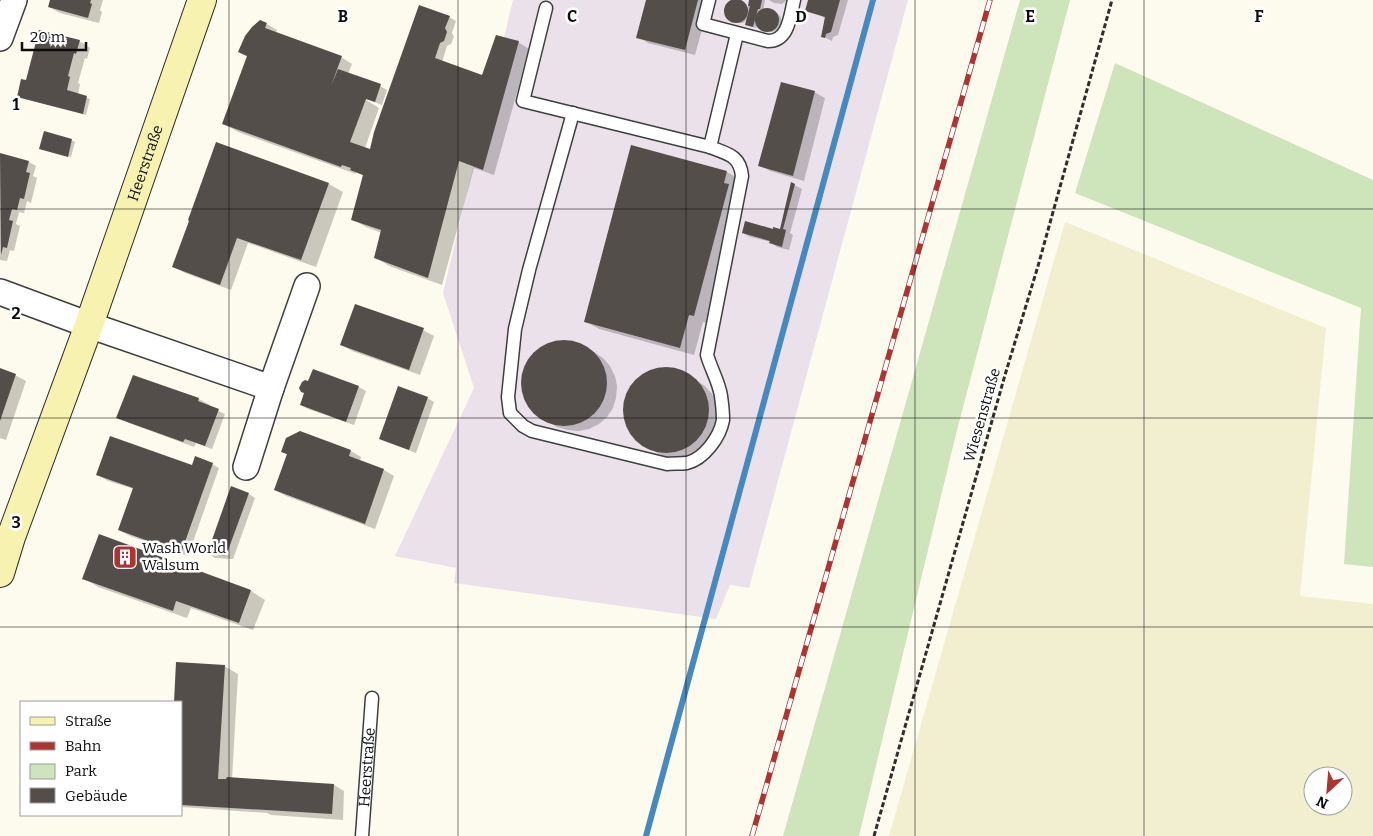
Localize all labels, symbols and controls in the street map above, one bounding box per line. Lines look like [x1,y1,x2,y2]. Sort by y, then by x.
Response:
text: B [338,7,348,26]
text: C [567,7,577,26]
text: D [795,7,807,26]
text: E [1025,7,1035,26]
text: F [1255,7,1264,26]
scale bar [22,20,86,52]
text: 20 m [30,28,66,46]
text: 1 [13,95,20,114]
street label: Heerstraße [124,123,167,204]
text: 2 [11,304,21,323]
street label: Wiesenstraße [960,366,1004,464]
text: 3 [11,513,21,532]
place label: Wash World Walsum [142,539,226,574]
building icon: Wash World Walsum [112,544,138,570]
legend [20,701,182,816]
text: Straße [65,712,111,730]
street label: Heerstraße [355,727,379,807]
text: Bahn [65,737,102,755]
text: Park [65,762,97,780]
north arrow [1303,766,1353,816]
text: Gebäude [65,787,128,805]
text: N [1314,792,1331,812]

